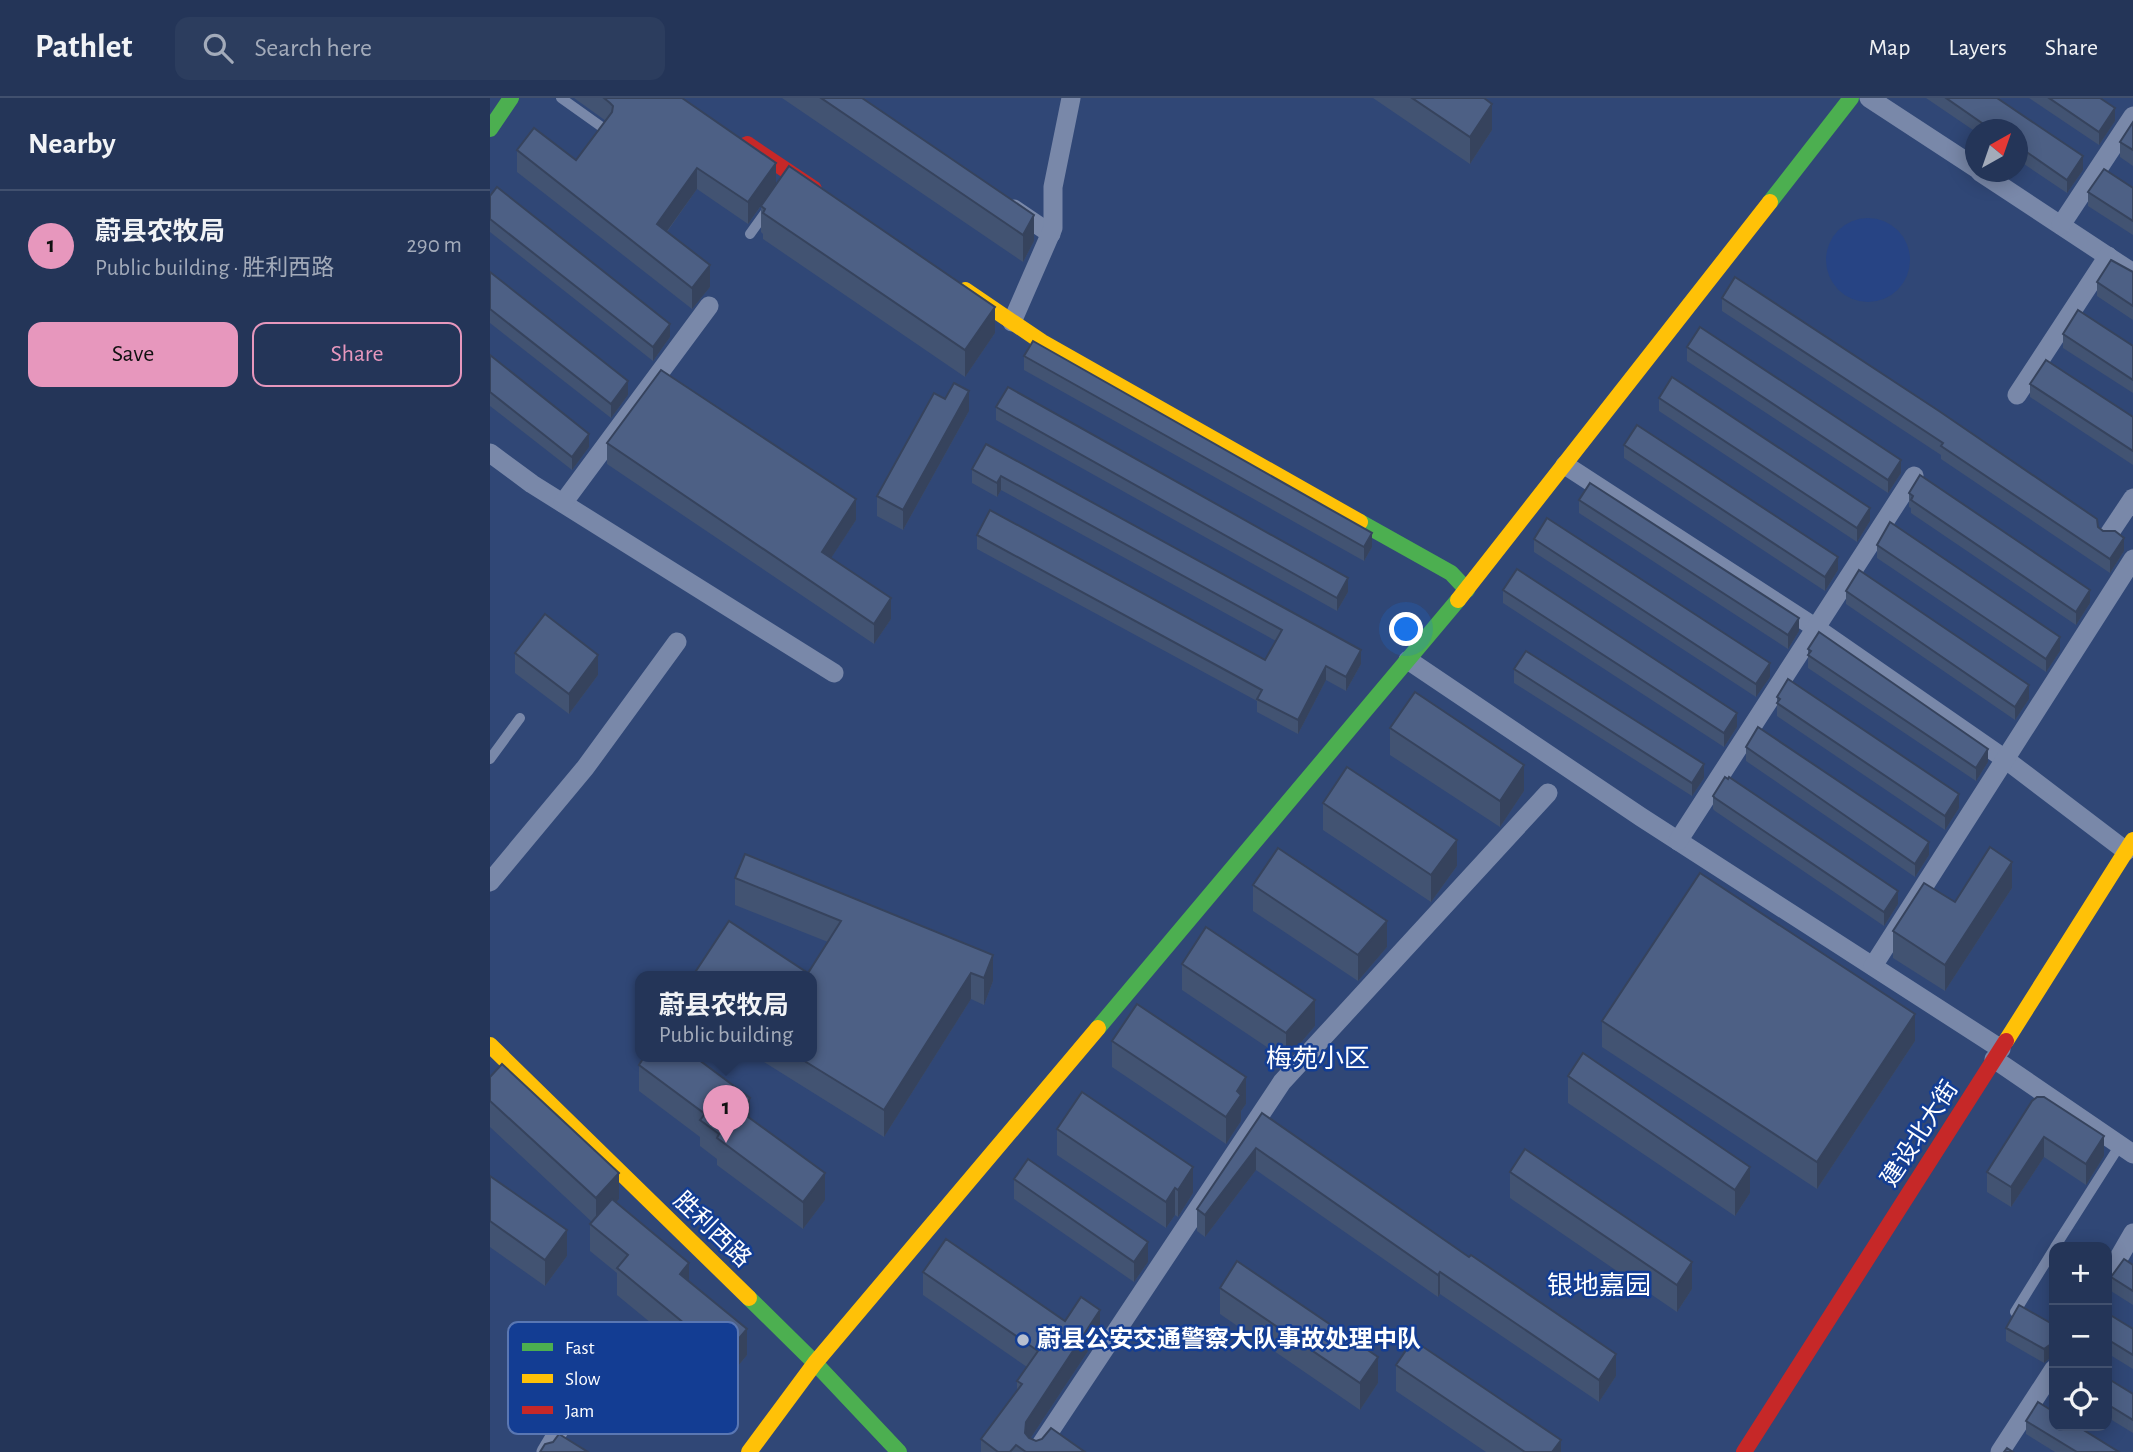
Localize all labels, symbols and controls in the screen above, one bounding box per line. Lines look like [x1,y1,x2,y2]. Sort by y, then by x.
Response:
search box [175,17,665,80]
icon: search [199,29,237,67]
text: Pathlet [35,31,133,64]
text: Search here [255,35,372,61]
text: Map [1868,36,1910,60]
text: Layers [1948,36,2007,60]
text: Share [2045,36,2098,60]
north arrow [1965,119,2028,182]
text: Nearby [28,129,116,159]
text: 蔚县农牧局 [95,219,225,245]
text: 1 [47,234,55,257]
text: 290 m [406,234,462,257]
text: Public building · 胜利西路 [95,257,334,280]
button: Save [28,322,238,387]
button: Share [252,322,462,387]
your location [1389,612,1423,646]
popup [635,971,817,1062]
text: 蔚县农牧局 [659,993,789,1019]
text: Public building [659,1024,793,1047]
district label: 梅苑小区 [1266,1045,1370,1072]
street label: 建设北大街 [1876,1076,1963,1191]
pin: 1 [703,1085,749,1143]
street label: 胜利西路 [669,1187,756,1272]
map controls [2049,1242,2112,1431]
button: + [2049,1242,2112,1305]
district label: 银地嘉园 [1547,1272,1651,1299]
button: − [2049,1305,2112,1368]
legend [508,1322,738,1434]
place label: 蔚县公安交通警察大队事故处理中队 [1037,1326,1421,1352]
marker: 蔚县公安交通警察大队事故处理中队 [1015,1332,1031,1348]
text: Fast [565,1339,595,1358]
button: locate [2049,1368,2112,1431]
text: Slow [565,1370,601,1389]
text: Jam [565,1402,594,1421]

